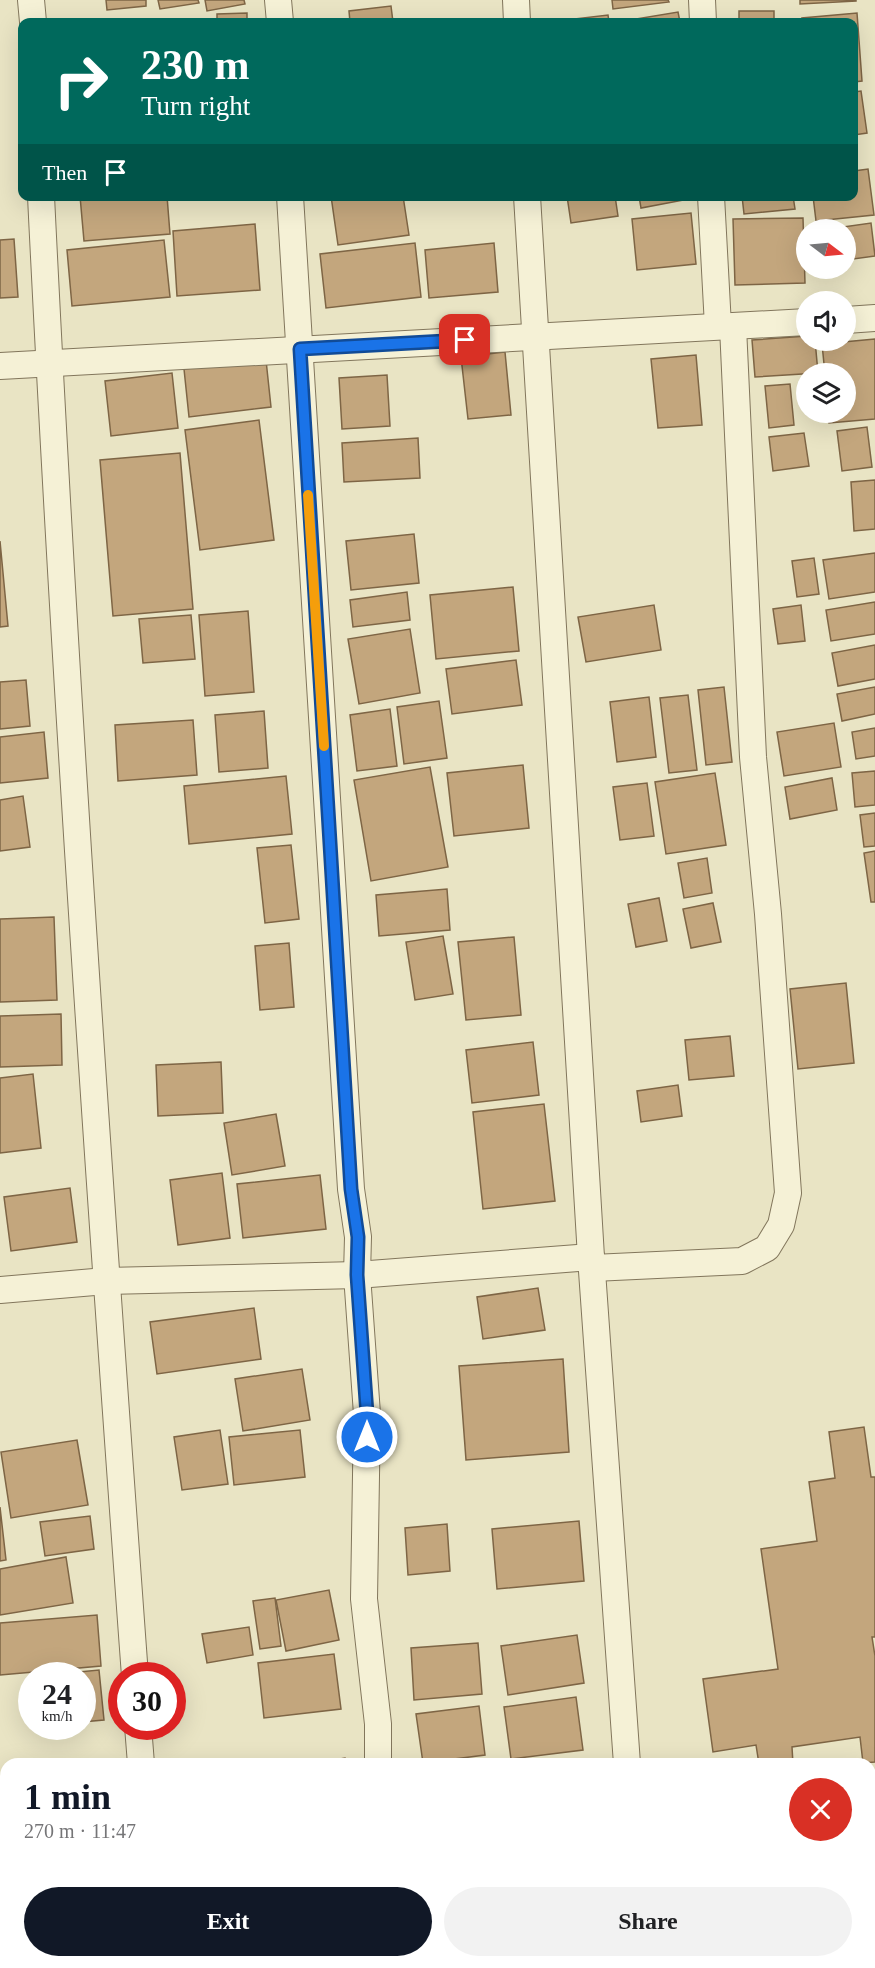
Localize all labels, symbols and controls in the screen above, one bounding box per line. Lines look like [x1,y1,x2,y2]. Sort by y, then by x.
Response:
icon: right [42,42,120,120]
text: 230 m [141,42,250,88]
text: Turn right [141,91,250,121]
icon: arrive [99,156,132,189]
text: Then [42,160,87,185]
north arrow [796,219,856,279]
map controls [796,219,856,423]
button: sound [796,291,856,351]
pin [439,314,490,365]
icon: arrive [448,323,481,356]
button: layers [796,363,856,423]
position arrow [335,1405,399,1469]
speed limit sign: 30 [108,1662,186,1740]
text: 24 [42,1677,72,1710]
text: km/h [42,1708,72,1724]
text: 1 min [24,1777,111,1817]
button: close [789,1778,852,1841]
text: 270 m · 11:47 [24,1820,136,1842]
button: Exit [24,1887,432,1956]
button: Share [444,1887,852,1956]

